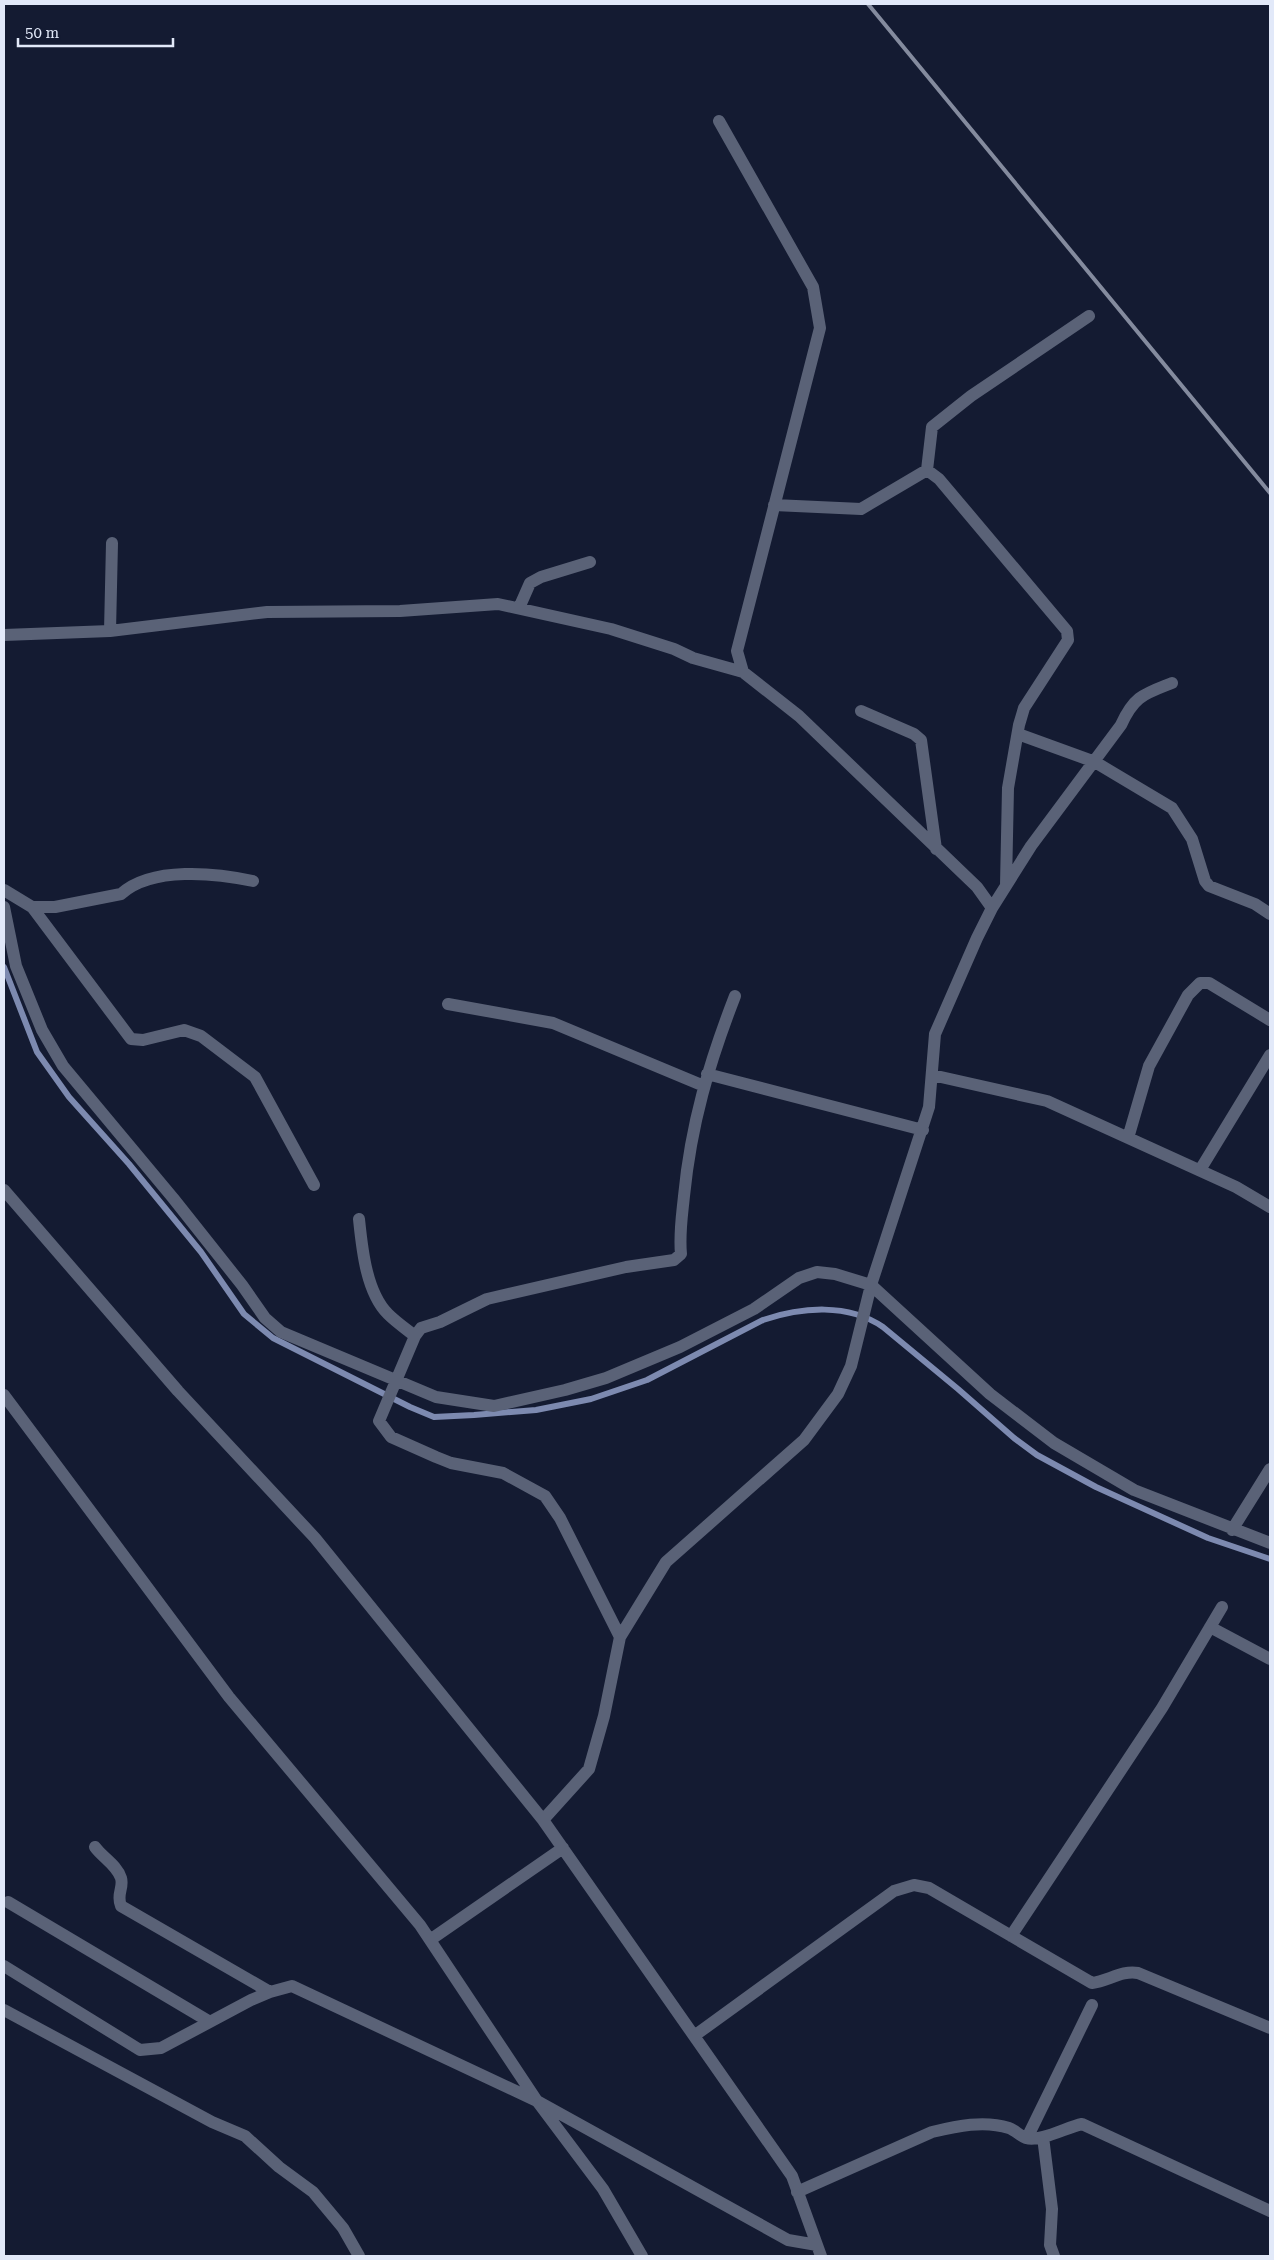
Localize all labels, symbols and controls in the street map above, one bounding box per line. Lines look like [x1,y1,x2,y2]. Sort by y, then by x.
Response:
scale bar [18,15,172,47]
text: 50 m [25,24,60,42]

